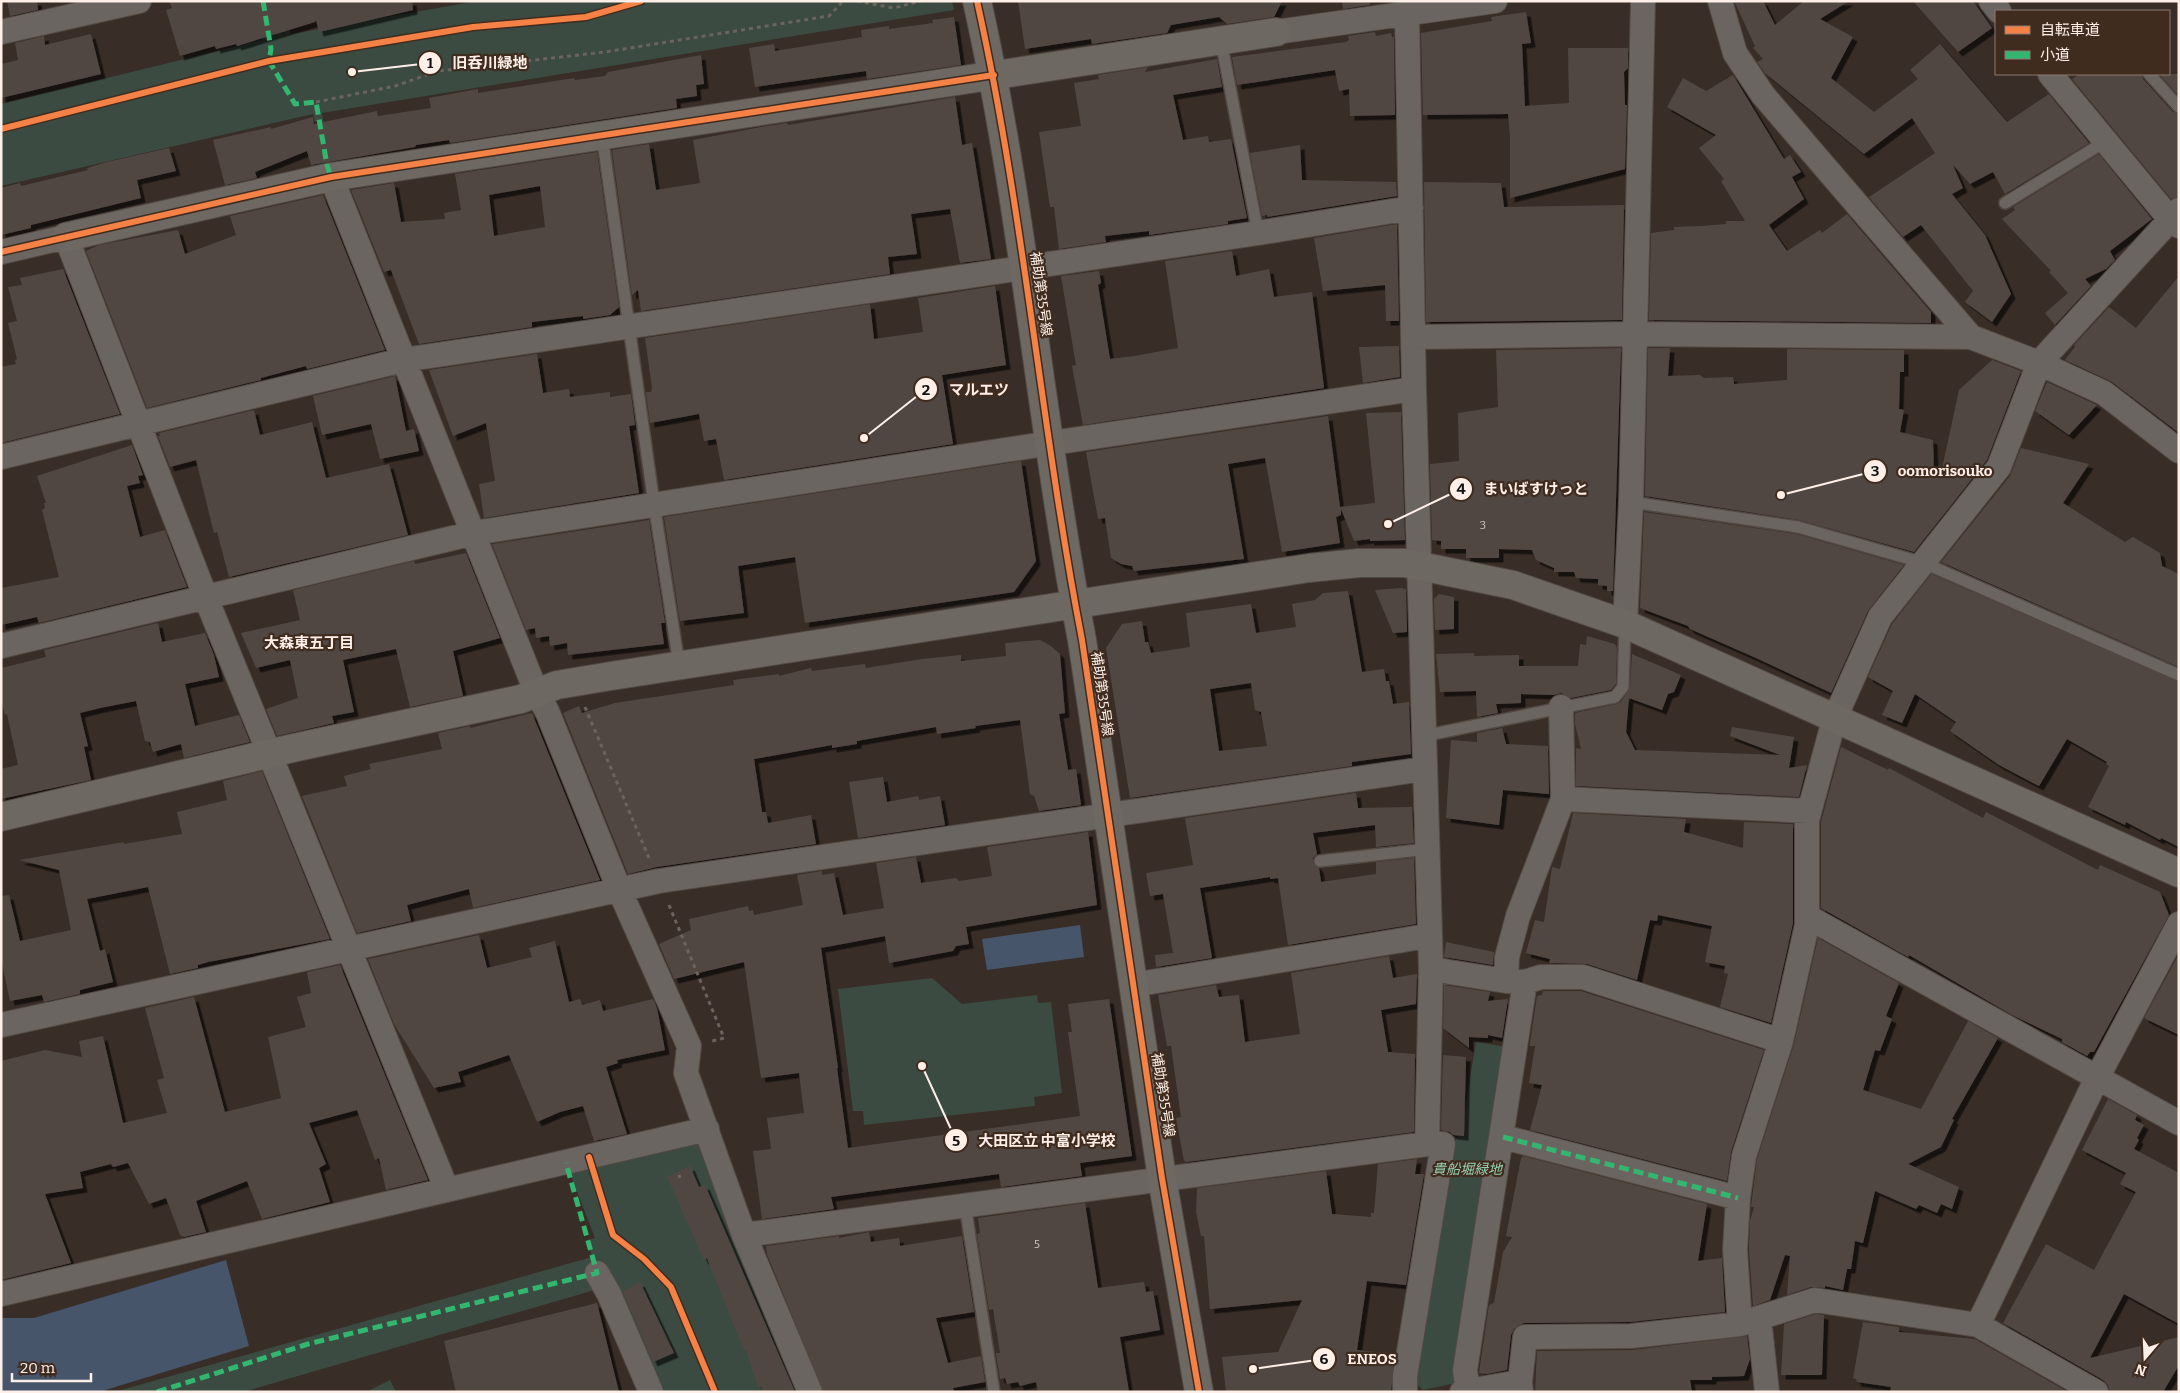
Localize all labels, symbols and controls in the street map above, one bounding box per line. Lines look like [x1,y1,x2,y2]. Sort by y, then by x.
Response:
legend [1995,10,2170,75]
text: 自転車道 [2040,21,2100,39]
text: 小道 [2040,46,2070,64]
callout: 旧呑川緑地 [418,48,538,78]
text: 1 [427,54,434,72]
text: 旧呑川緑地 [452,54,528,72]
street label: 補助第35号線 [1027,250,1055,338]
callout: マルエツ [914,374,1019,404]
text: 2 [922,381,930,399]
text: マルエツ [949,381,1009,399]
callout: oomorisouko [1863,456,2002,486]
text: 3 [1871,462,1879,480]
text: oomorisouko [1898,462,1993,480]
callout: まいばすけっと [1448,474,1598,504]
text: 4 [1456,480,1466,498]
text: まいばすけっと [1483,480,1589,498]
house number: 3 [1480,519,1486,532]
district label: 大森東五丁目 [264,634,354,652]
street label: 補助第35号線 [1088,650,1116,738]
street label: 補助第35号線 [1148,1051,1178,1139]
callout: 大田区立 中富小学校 [943,1125,1126,1155]
text: 5 [952,1132,960,1150]
text: 大田区立 中富小学校 [978,1132,1116,1150]
park label: 貴船堀緑地 [1432,1161,1504,1178]
house number: 5 [1034,1238,1040,1251]
north arrow [2120,1333,2170,1383]
callout: ENEOS [1312,1344,1406,1374]
scale bar [12,1350,91,1382]
text: 6 [1320,1350,1329,1368]
text: ENEOS [1347,1350,1397,1368]
text: 20 m [20,1359,56,1377]
text: N [2133,1360,2149,1380]

